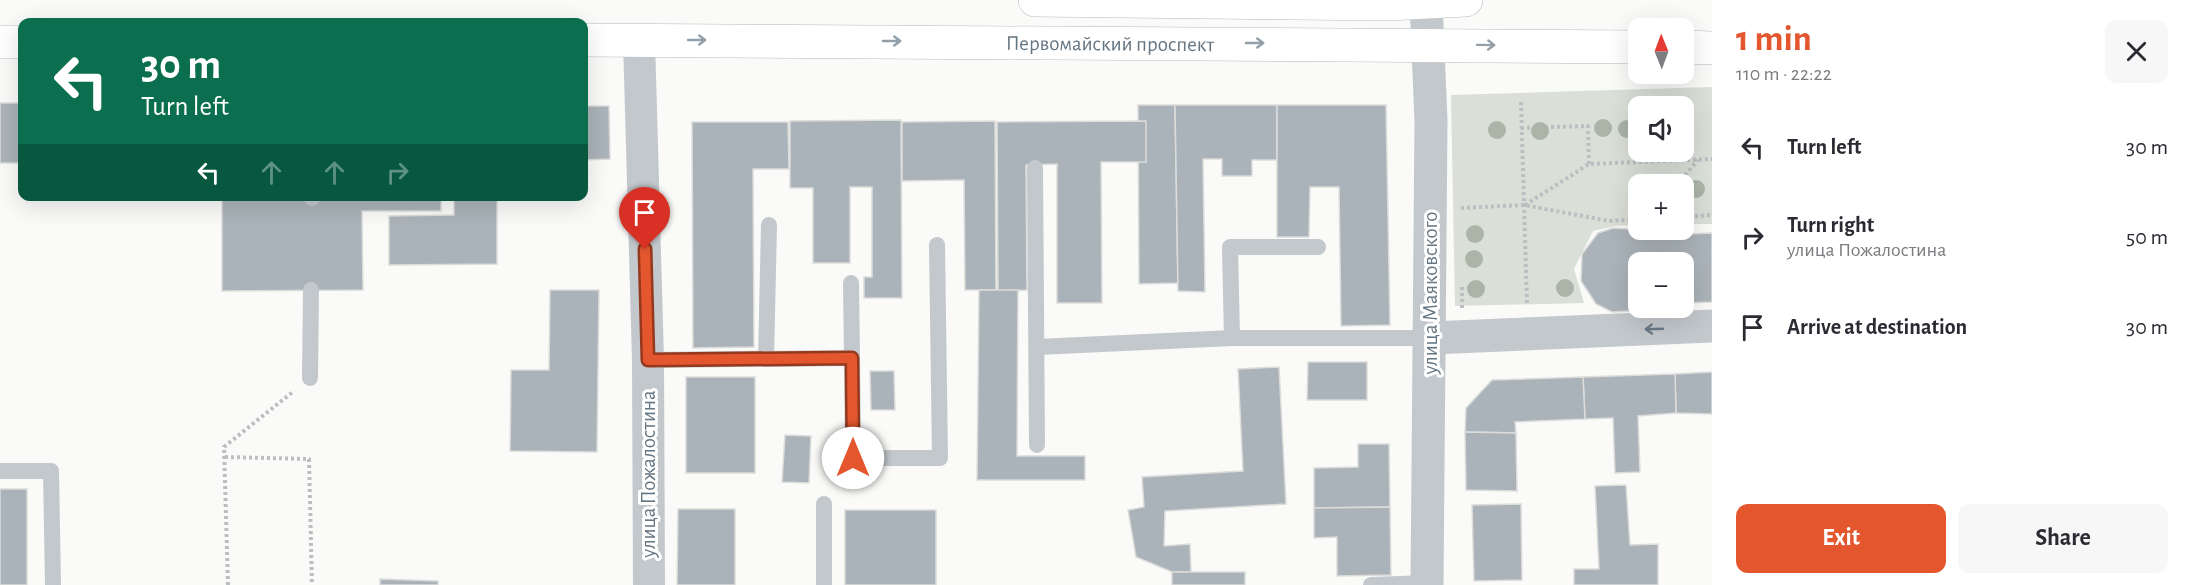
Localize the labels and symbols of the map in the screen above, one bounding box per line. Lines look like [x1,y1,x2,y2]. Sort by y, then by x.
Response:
north arrow [1628,18,1694,84]
street label: Первомайский проспект [1006,33,1215,55]
one-way arrow [687,34,707,46]
one-way arrow [882,35,902,47]
one-way arrow [1245,37,1265,49]
one-way arrow [1475,39,1495,51]
pin [619,187,670,249]
street label: улица Маяковского [1420,212,1441,375]
one-way arrow [1644,323,1664,334]
street label: улица Пожалостина [638,390,659,559]
position arrow [821,426,885,490]

